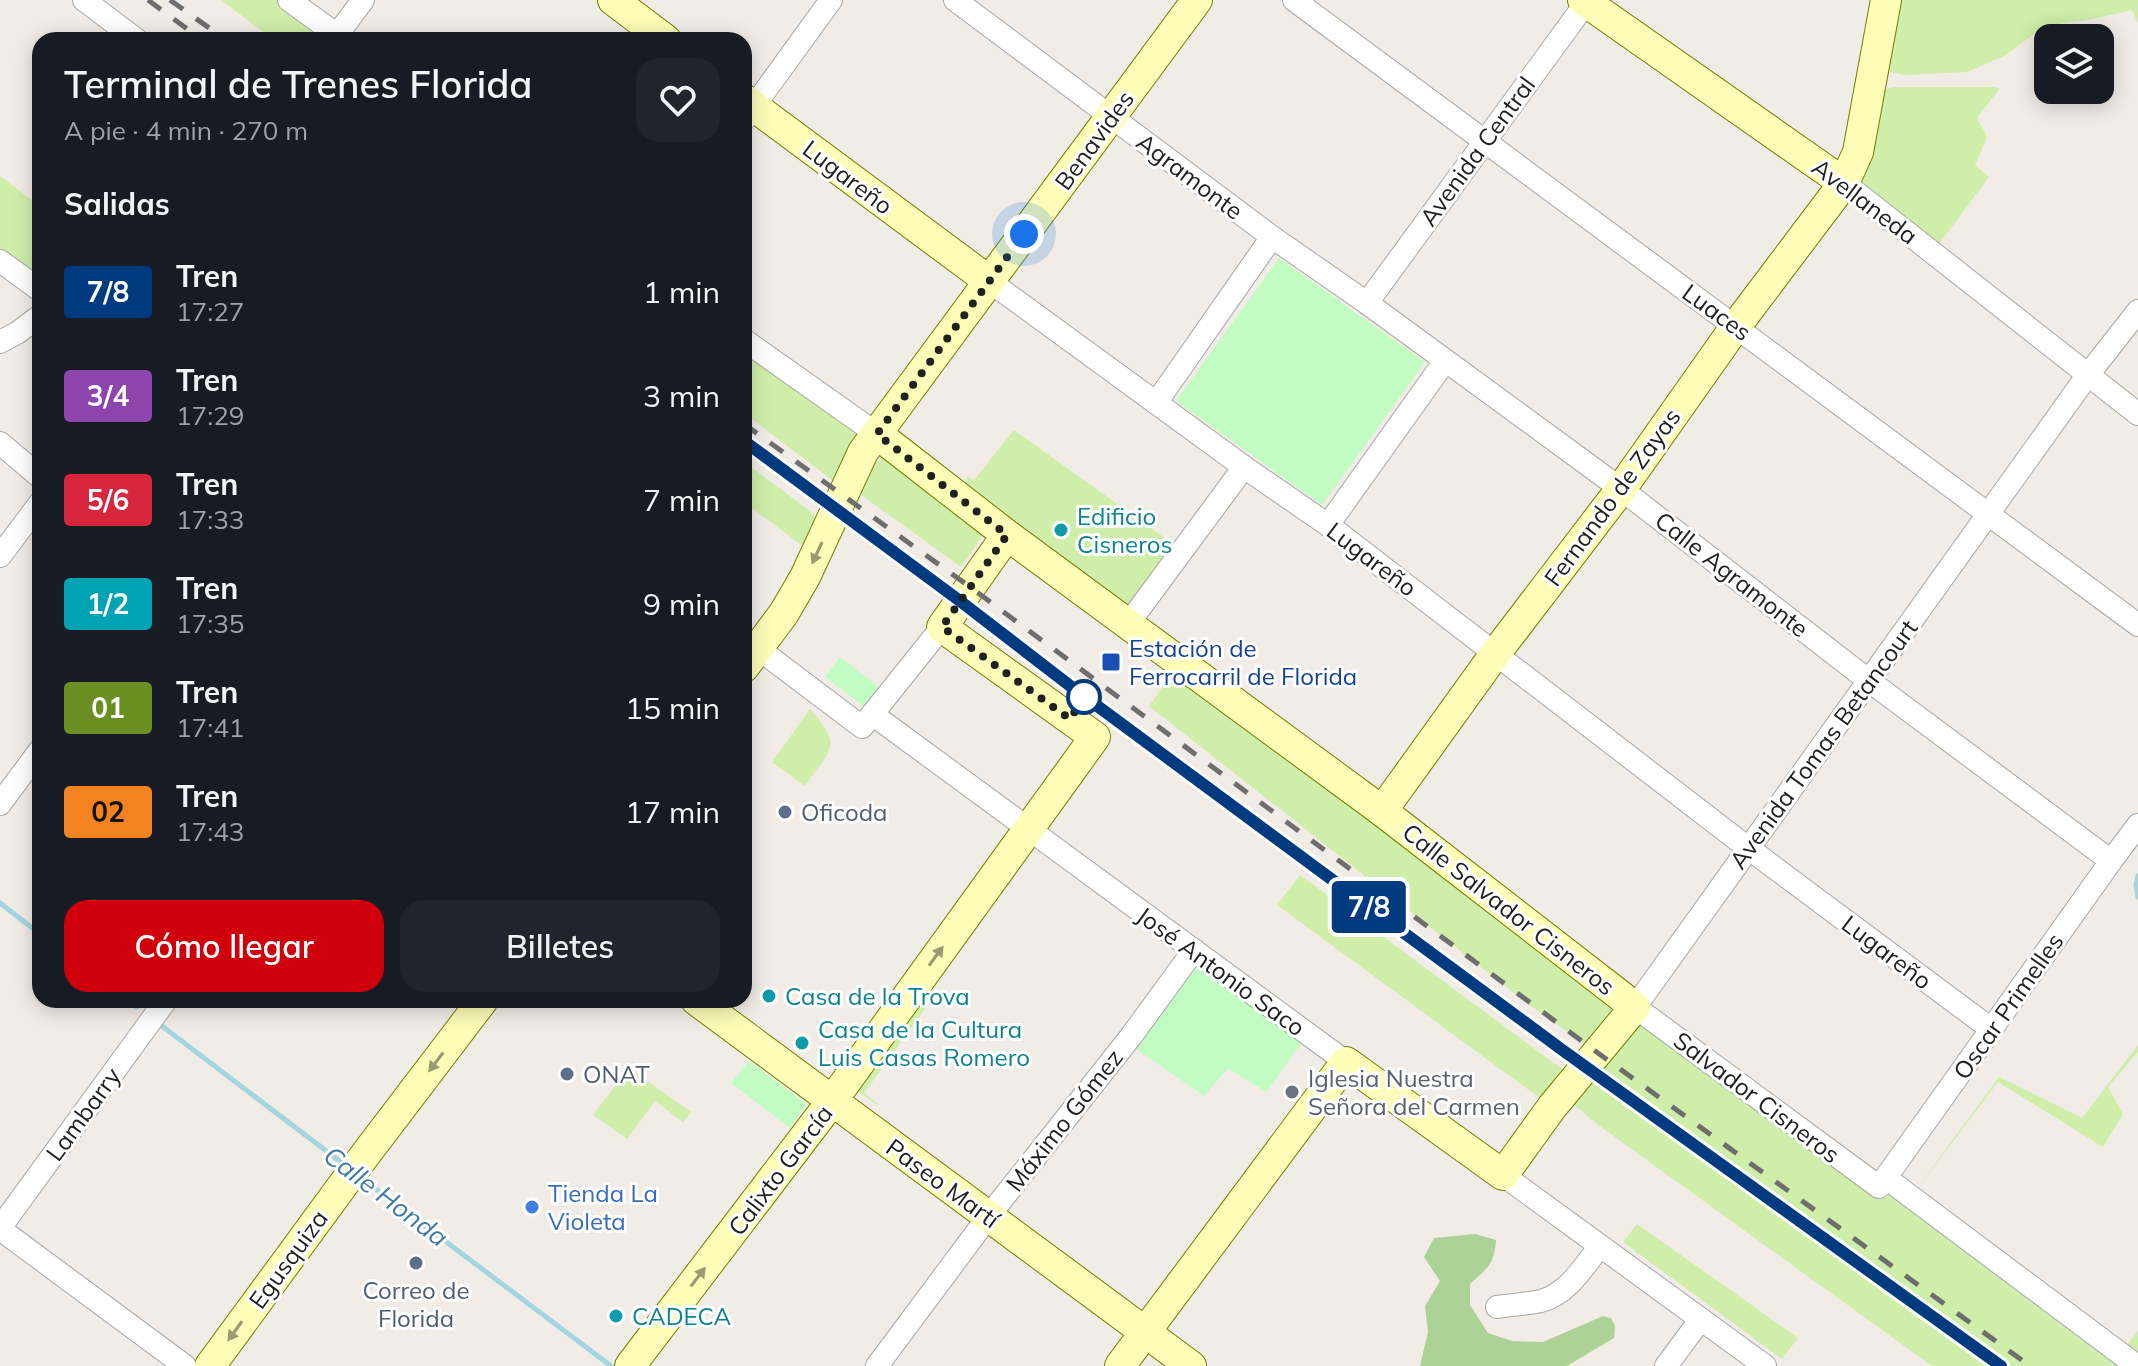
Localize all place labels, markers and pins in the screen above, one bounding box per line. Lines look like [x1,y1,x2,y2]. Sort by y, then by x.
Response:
place label: Edificio Cisneros [1077,501,1172,559]
marker: Edificio Cisneros [1052,521,1070,539]
place label: Estación de Ferrocarril de Florida [1129,633,1357,691]
marker: Estación de Ferrocarril de Florida [1100,651,1122,673]
unlabelled marker [1067,680,1101,714]
place label: Oficoda [801,797,887,827]
marker: Oficoda [776,803,794,821]
place label: Casa de la Trova [785,981,970,1011]
marker: Casa de la Trova [760,987,778,1005]
place label: Casa de la Cultura Luis Casas Romero [818,1014,1030,1072]
marker: Casa de la Cultura Luis Casas Romero [793,1034,811,1052]
place label: ONAT [583,1059,650,1089]
place label: Iglesia Nuestra Señora del Carmen [1308,1063,1520,1121]
marker: ONAT [558,1065,576,1083]
marker: Iglesia Nuestra Señora del Carmen [1283,1083,1301,1101]
place label: Tienda La Violeta [548,1178,658,1236]
marker: Tienda La Violeta [523,1198,541,1216]
marker: Correo de Florida [407,1254,425,1272]
place label: Correo de Florida [362,1275,470,1333]
place label: CADECA [632,1301,732,1331]
marker: CADECA [607,1307,625,1325]

